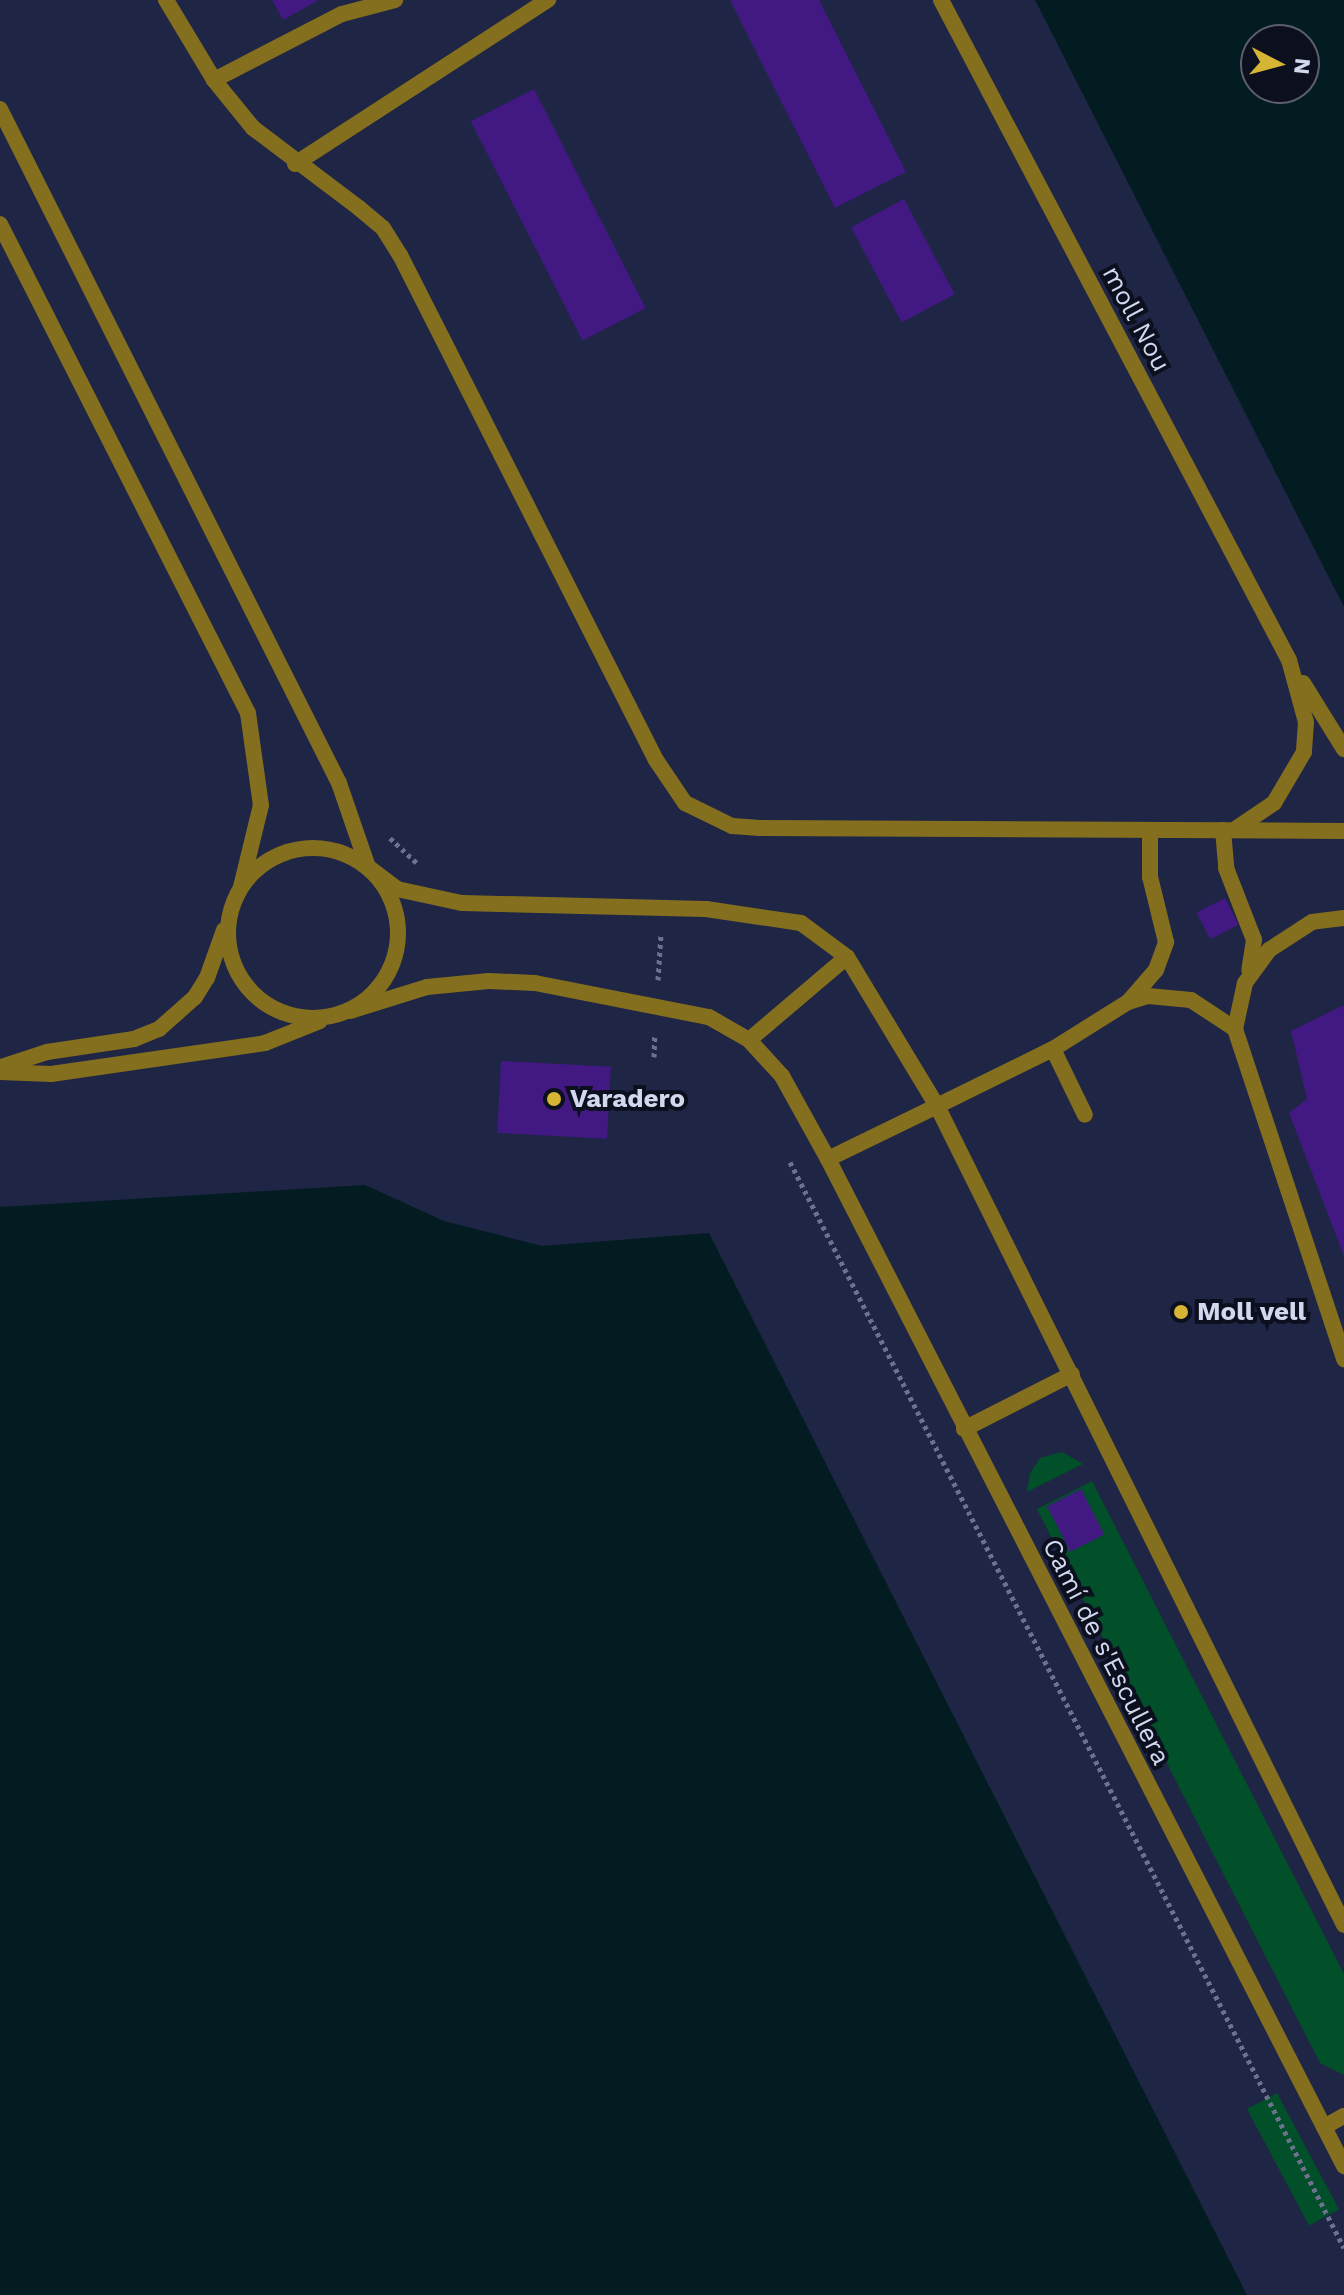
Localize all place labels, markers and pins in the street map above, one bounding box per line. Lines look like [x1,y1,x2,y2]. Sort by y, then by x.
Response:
place label: Varadero [570,1083,685,1115]
marker: Varadero [545,1090,563,1108]
place label: Moll vell [1197,1296,1307,1328]
marker: Moll vell [1172,1303,1190,1321]

